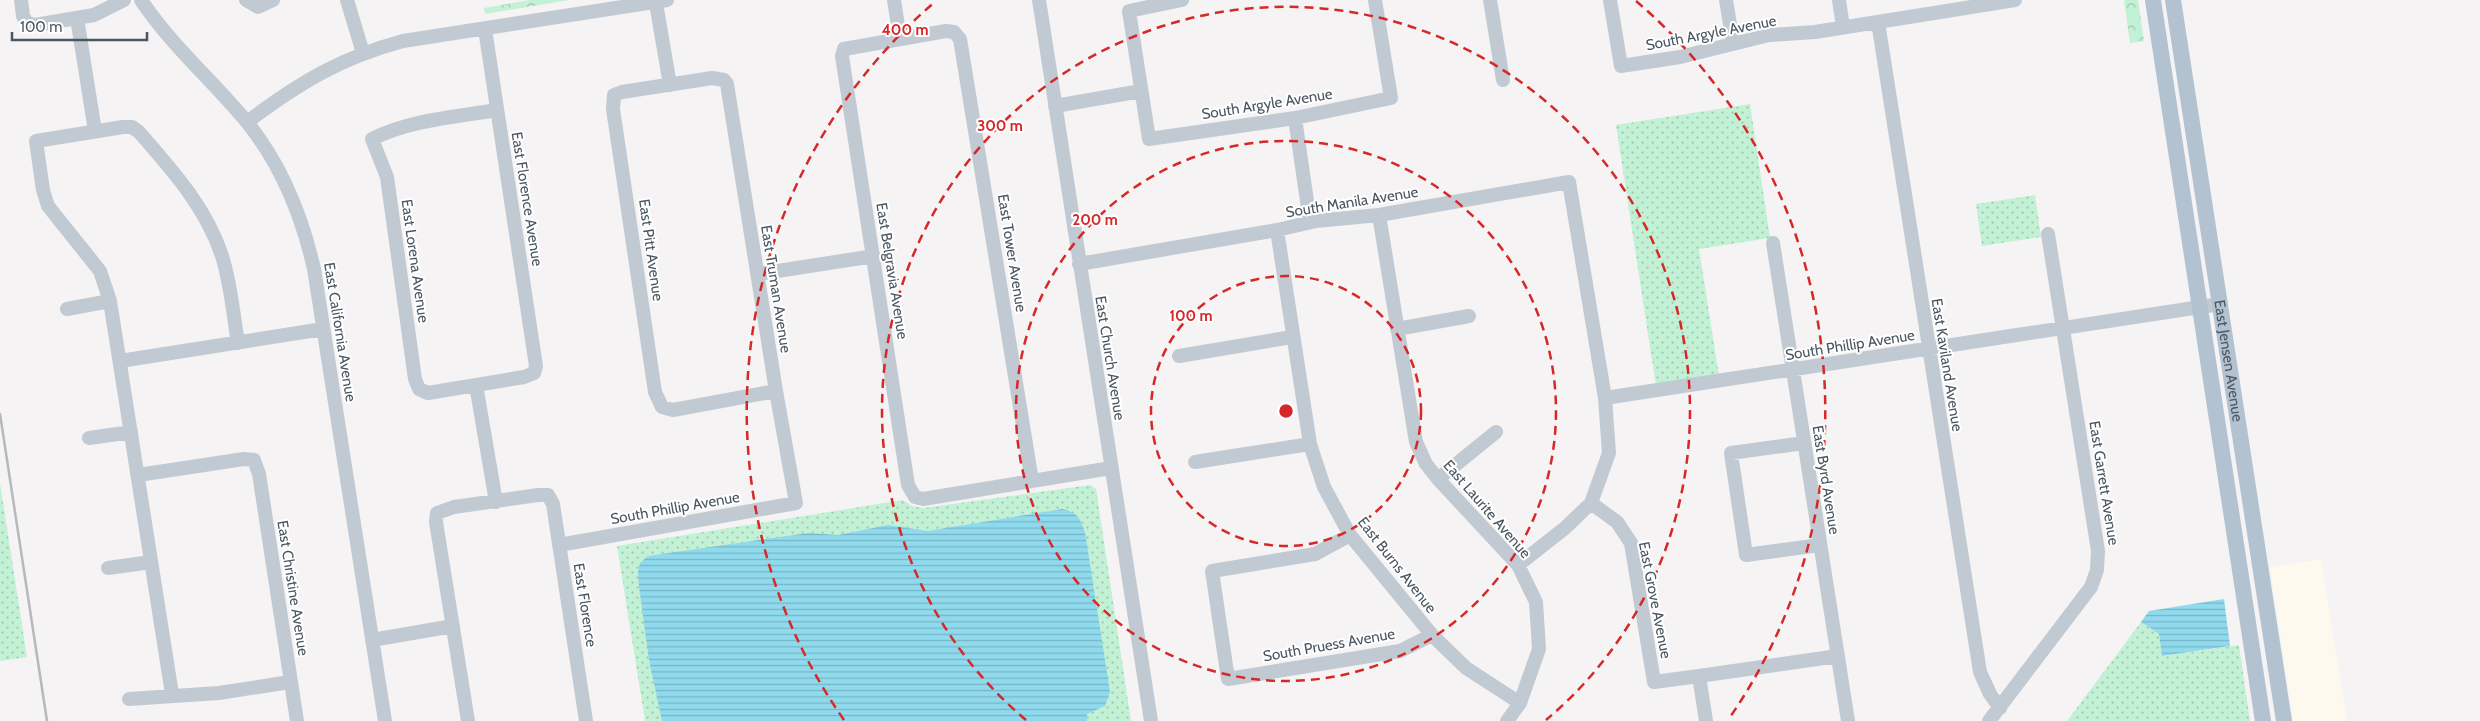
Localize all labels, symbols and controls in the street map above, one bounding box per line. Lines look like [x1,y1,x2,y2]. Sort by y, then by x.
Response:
scale bar [12,10,148,42]
street label: South Argyle Avenue [1644,11,1778,54]
text: 100 m [20,18,62,36]
text: 400 m [882,21,928,39]
street label: South Argyle Avenue [1200,85,1334,123]
text: 300 m [977,117,1023,135]
street label: East Florence Avenue [508,131,547,268]
street label: South Manila Avenue [1284,183,1420,221]
street label: East Tower Avenue [994,193,1030,314]
street label: East Lorena Avenue [397,198,433,324]
street label: East Pitt Avenue [635,198,667,303]
street label: East Belgravia Avenue [872,201,912,341]
text: 200 m [1072,211,1118,229]
street label: East Truman Avenue [757,224,795,354]
street label: East California Avenue [320,261,360,403]
street label: East Church Avenue [1091,294,1129,422]
street label: East Kaviland Avenue [1928,297,1966,433]
street label: East Jensen Avenue [2210,299,2247,423]
text: 100 m [1169,307,1213,325]
street label: South Phillip Avenue [1784,326,1916,364]
centre of rings [1277,402,1295,420]
street label: East Garrett Avenue [2085,420,2123,547]
street label: East Byrd Avenue [1808,424,1844,536]
street label: East Laurite Avenue [1439,456,1535,562]
street label: South Phillip Avenue [609,488,741,528]
street label: East Burns Avenue [1354,513,1440,617]
street label: East Christine Avenue [273,519,313,657]
street label: East Grove Avenue [1635,540,1675,660]
street label: East Florence [569,562,601,649]
street label: South Pruess Avenue [1262,624,1397,665]

